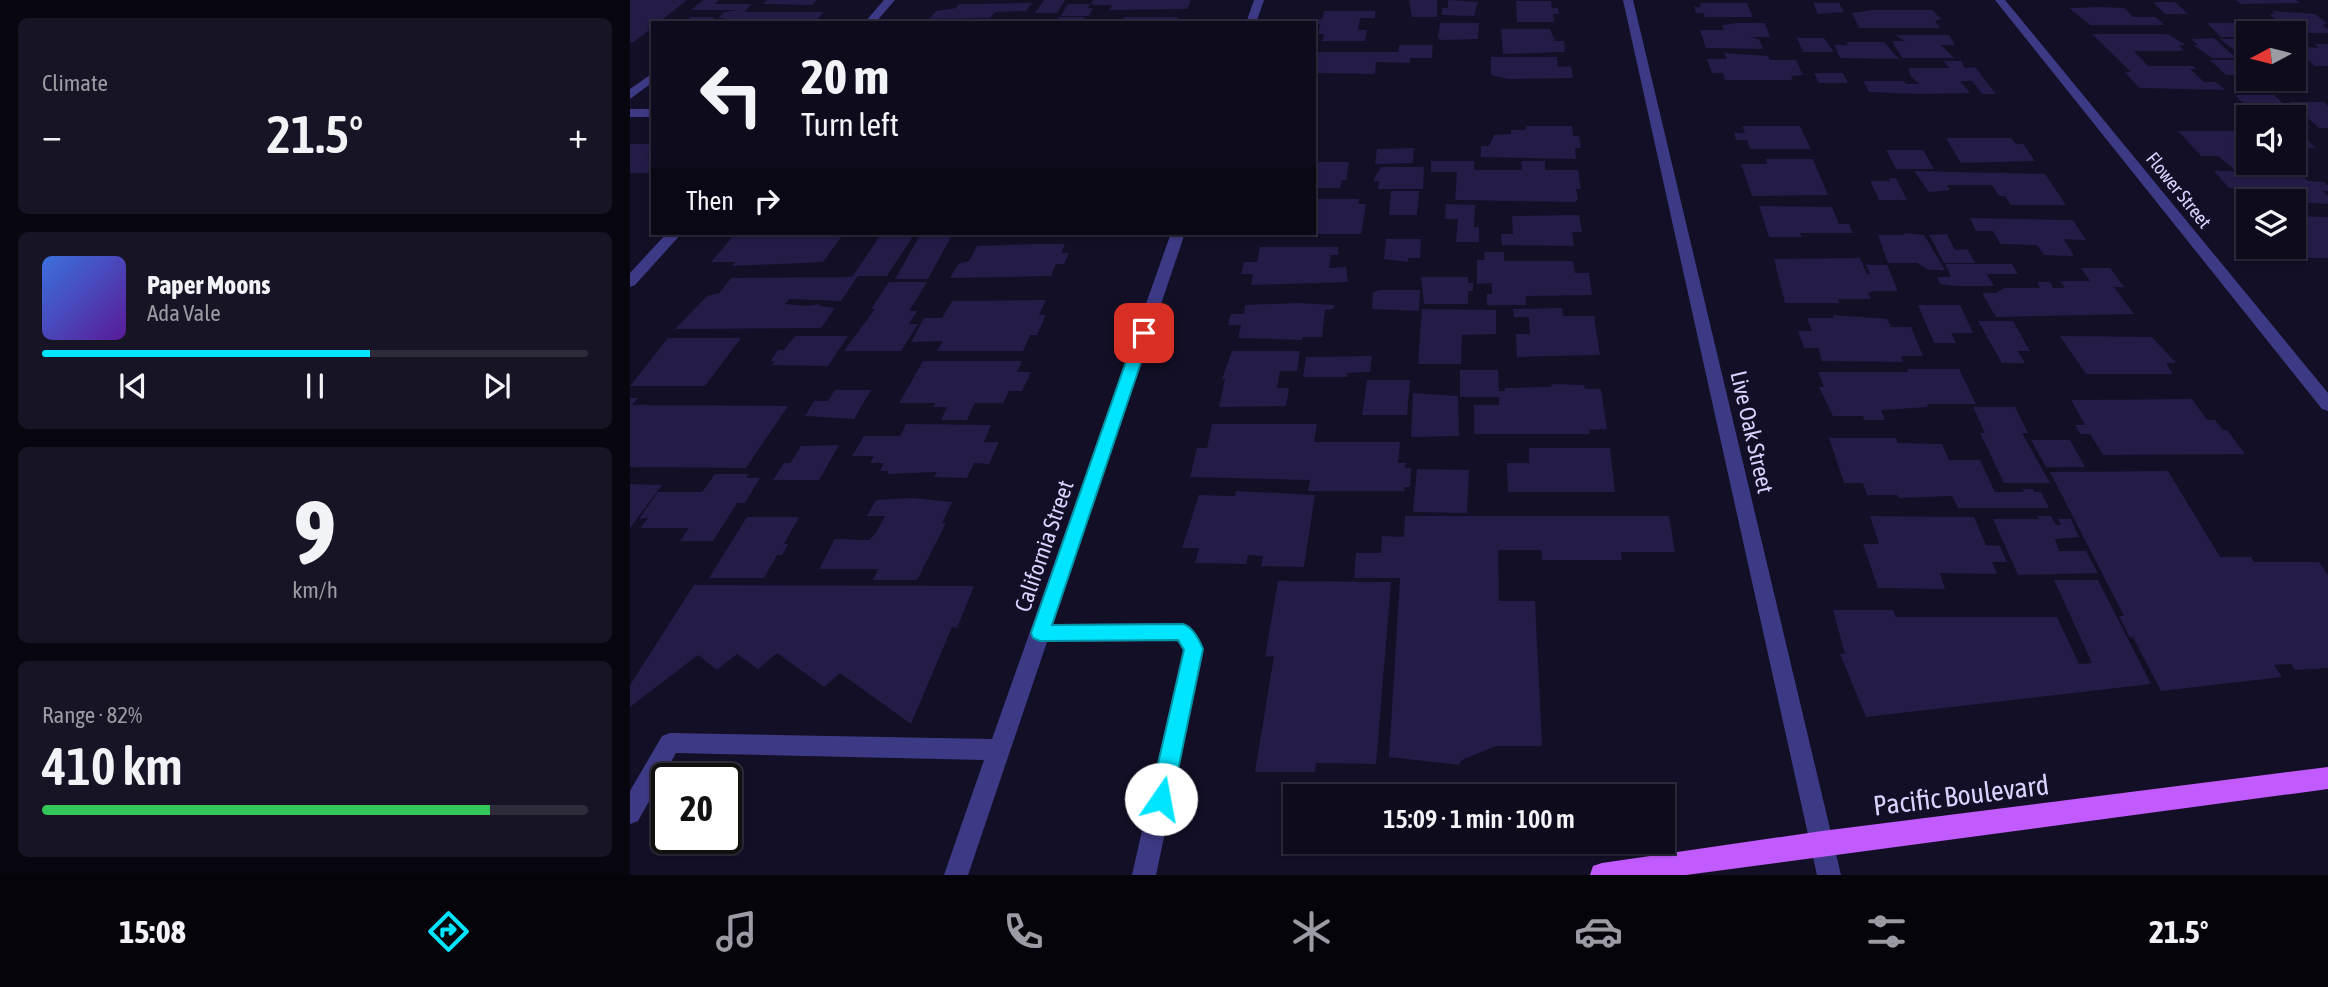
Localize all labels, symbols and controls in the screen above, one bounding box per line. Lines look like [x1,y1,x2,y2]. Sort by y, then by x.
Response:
north arrow [2236,21,2306,91]
map controls [2236,21,2306,259]
text: 20 m [801,48,889,104]
icon: left [686,49,777,140]
text: Climate [42,70,108,96]
text: 21.5° [267,104,363,164]
button: sound [2236,105,2306,175]
text: Turn left [801,106,899,143]
text: − [42,113,62,156]
text: + [568,113,588,156]
street label: Flower Street [2142,148,2216,232]
icon: right [748,182,786,220]
text: Then [686,186,734,216]
button: layers [2236,189,2306,259]
text: Paper Moons [147,270,270,300]
text: Ada Vale [147,300,221,326]
pin [1114,303,1174,363]
icon: arrive [1125,314,1163,352]
icon: previous [114,367,152,405]
icon: pause [296,367,334,405]
icon: next [478,367,516,405]
street label: Live Oak Street [1725,368,1779,496]
street label: California Street [1009,477,1079,615]
text: 9 [294,479,336,583]
text: km/h [292,577,338,603]
text: Range · 82% [42,702,142,728]
text: 410 km [42,736,183,796]
position arrow [1124,762,1198,836]
speed limit sign: 20 [651,763,742,854]
street label: Pacific Boulevard [1871,768,2051,822]
text: 15:09 · 1 min · 100 m [1383,804,1575,834]
icon: directions [424,907,473,956]
icon: music [712,907,761,956]
icon: phone [999,907,1048,956]
icon: climate [1287,907,1336,956]
icon: car [1574,907,1623,956]
icon: filters [1862,907,1911,956]
text: 15:08 [119,913,186,950]
text: 21.5° [2149,913,2209,950]

